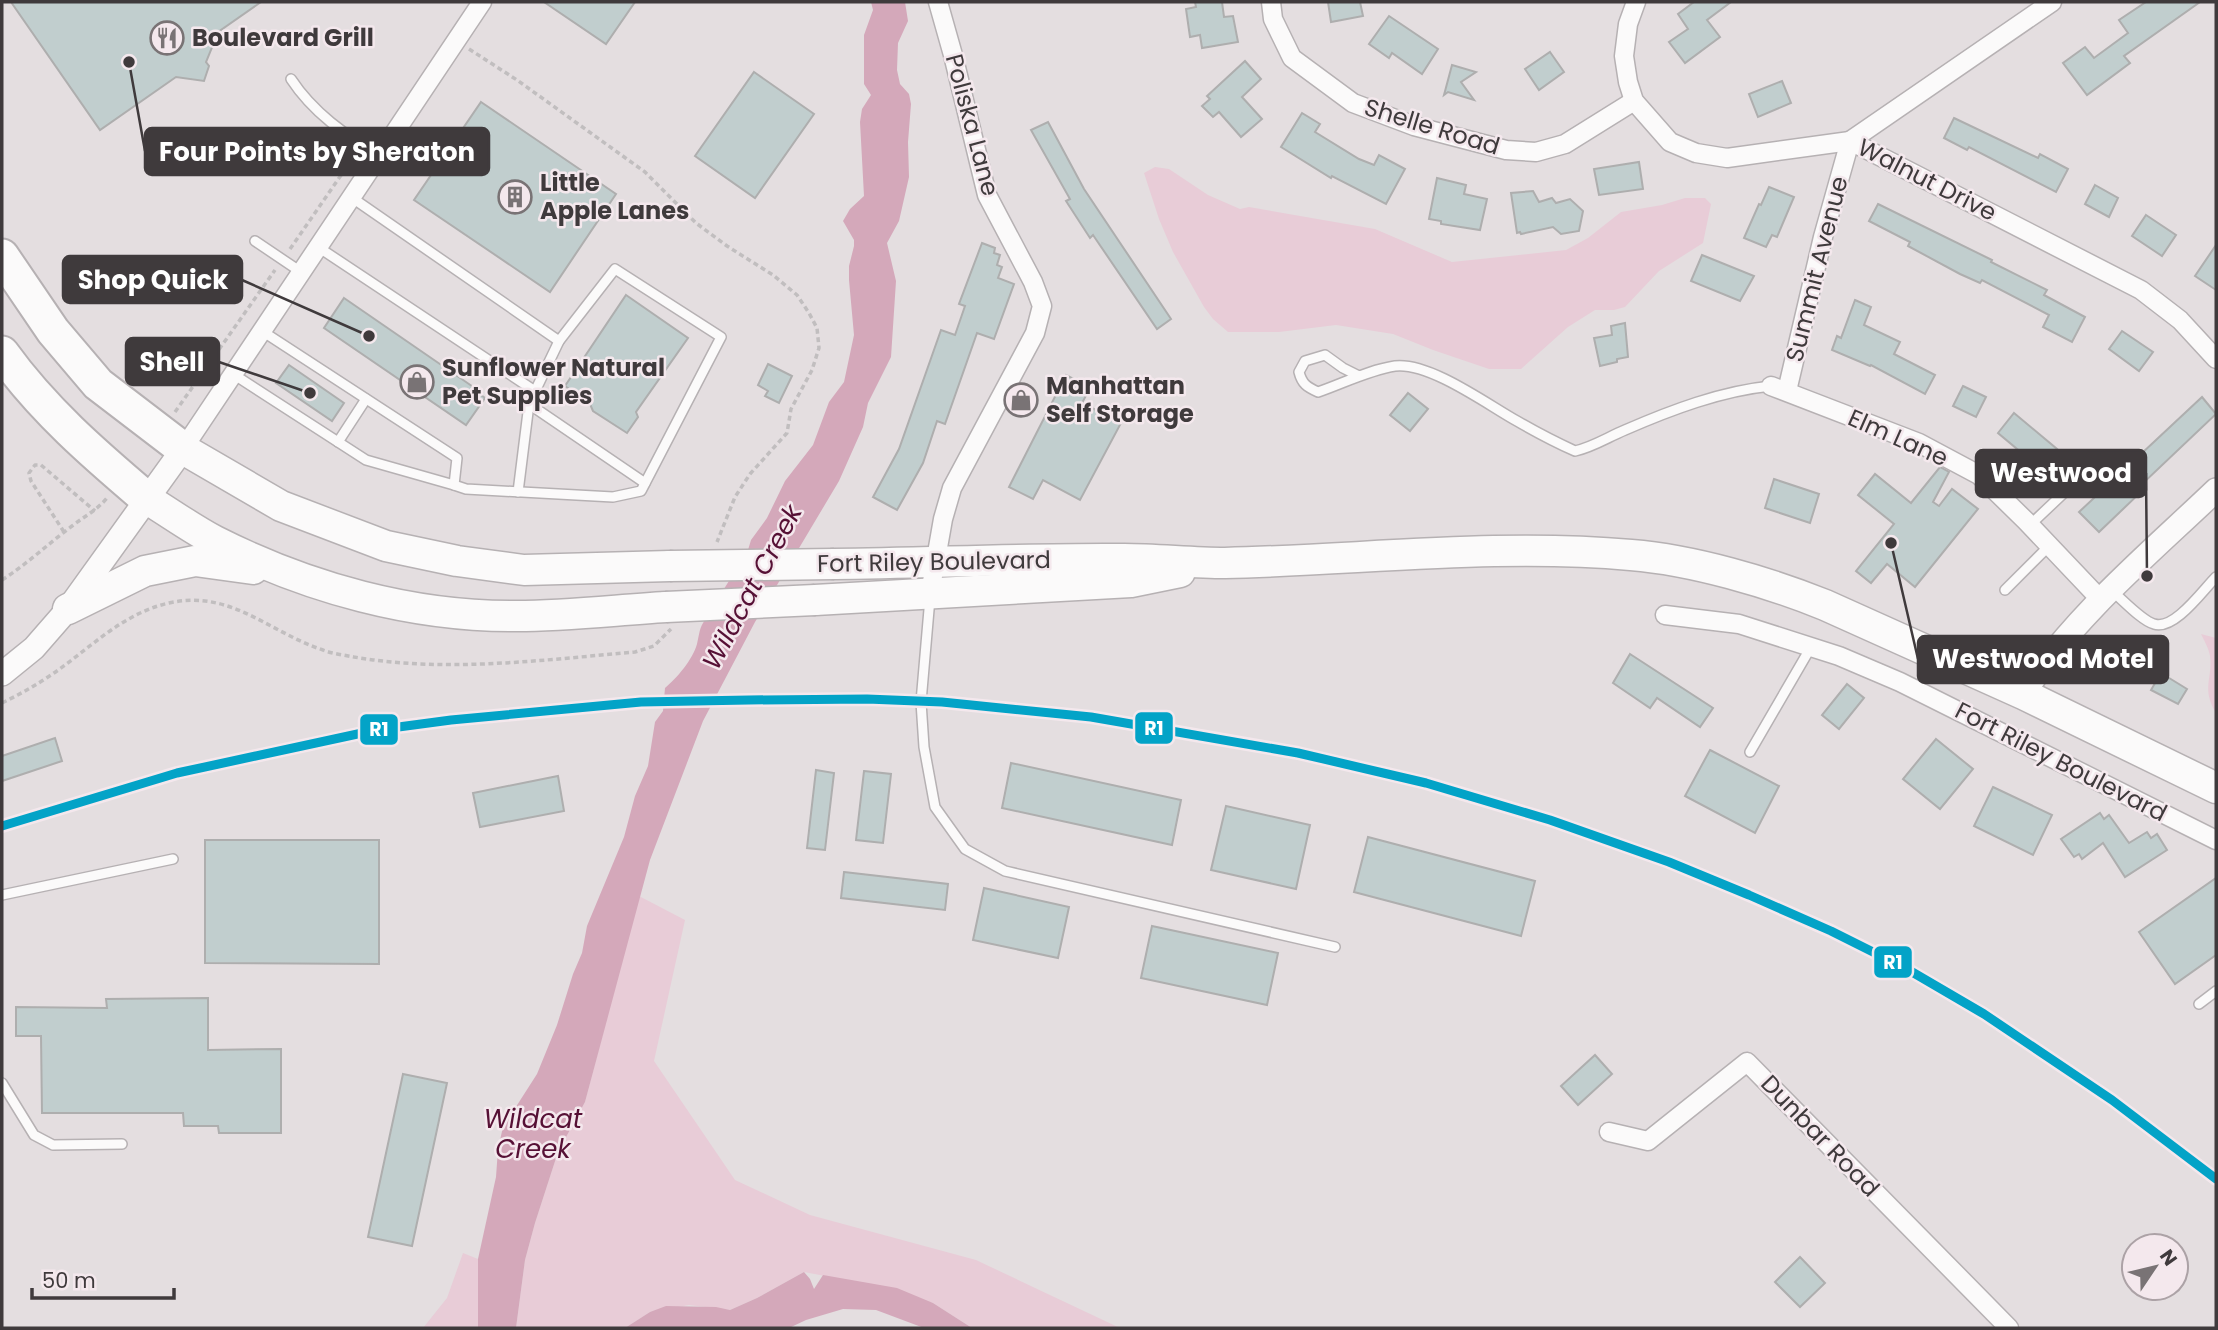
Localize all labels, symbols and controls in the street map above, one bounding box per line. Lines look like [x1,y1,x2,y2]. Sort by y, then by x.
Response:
restaurant icon: Boulevard Grill [148,19,186,57]
place label: Boulevard Grill [192,21,374,54]
street label: Poliska Lane [938,50,1007,199]
street label: Shelle Road [1360,90,1504,163]
callout: Four Points by Sheraton [145,128,489,175]
street label: Walnut Drive [1852,130,2002,229]
text: Four Points by Sheraton [159,134,475,170]
place label: Little Apple Lanes [540,166,689,227]
street label: Summit Avenue [1778,173,1856,365]
building icon: Little Apple Lanes [496,178,534,216]
callout: Shop Quick [63,256,242,303]
text: Shop Quick [78,262,228,298]
callout: Shell [126,338,219,385]
text: Shell [140,344,204,380]
place label: Sunflower Natural Pet Supplies [442,351,665,412]
shop icon: Sunflower Natural Pet Supplies [398,363,436,401]
place label: Manhattan Self Storage [1046,369,1194,430]
shop icon: Manhattan Self Storage [1002,381,1040,419]
street label: Elm Lane [1843,401,1953,474]
callout: Westwood [1976,450,2146,497]
text: Westwood [1990,455,2132,491]
water label: Wildcat Creek [693,497,811,676]
street label: Fort Riley Boulevard [817,543,1051,580]
callout: Westwood Motel [1918,636,2168,683]
text: Westwood Motel [1932,641,2154,677]
street label: Fort Riley Boulevard [1950,694,2173,829]
line badge: R1 [1134,711,1174,745]
line badge: R1 [359,713,399,746]
text: R1 [1144,715,1164,742]
text: R1 [369,716,389,743]
line badge: R1 [1873,945,1913,979]
text: R1 [1883,949,1903,976]
street label: Dunbar Road [1754,1067,1887,1204]
water label: Wildcat Creek [484,1101,583,1167]
north arrow [2120,1232,2190,1302]
text: N [2153,1244,2184,1271]
scale bar [32,1256,173,1300]
text: 50 m [42,1266,96,1295]

